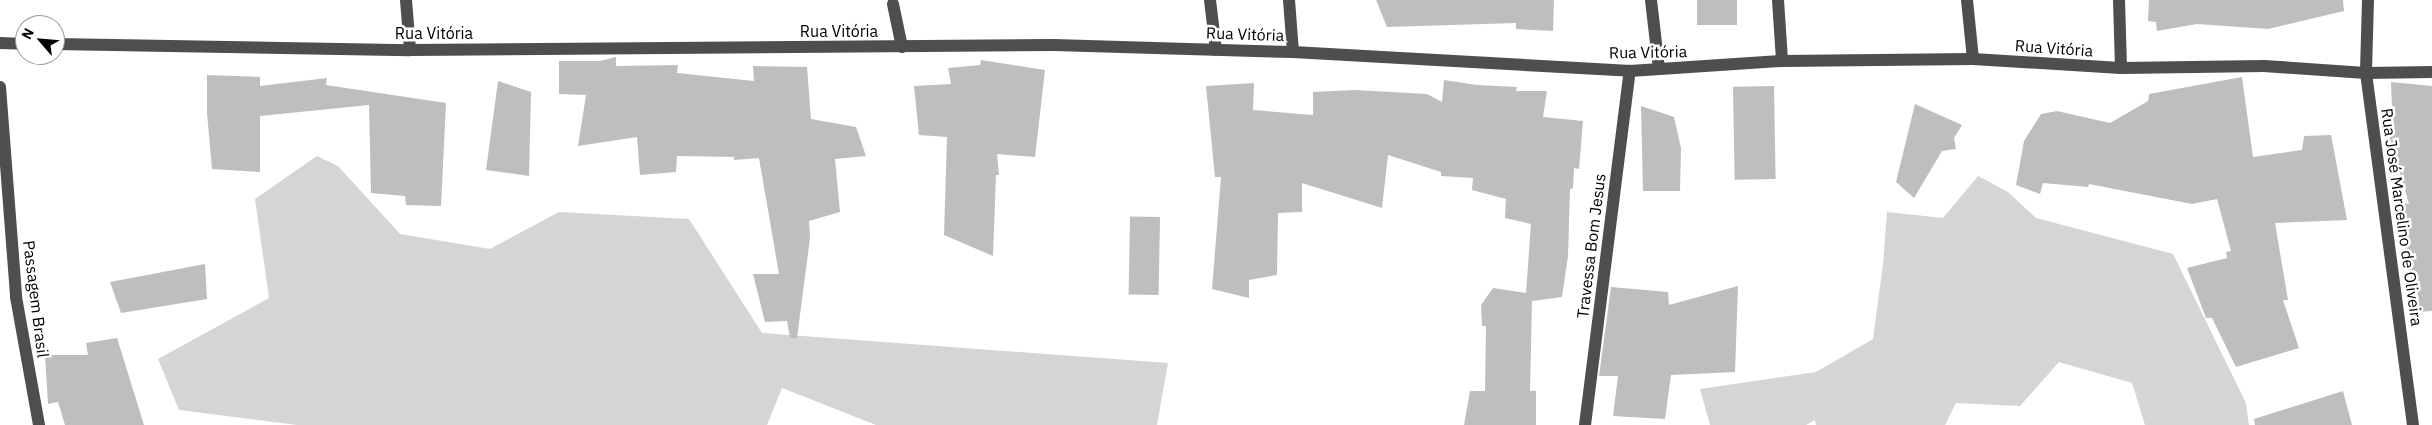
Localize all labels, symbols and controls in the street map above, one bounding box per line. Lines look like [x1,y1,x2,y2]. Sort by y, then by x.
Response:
north arrow [15,15,65,65]
street label: Rua Vitória [800,21,878,41]
street label: Rua Vitória [395,23,473,43]
street label: Rua Vitória [1206,23,1284,45]
text: N [17,25,38,42]
street label: Rua Vitória [2014,36,2094,60]
street label: Rua Vitória [1609,42,1687,62]
street label: Rua José Marcelino de Oliveira [2377,107,2427,327]
street label: Travessa Bom Jesus [1573,172,1609,320]
street label: Passagem Brasil [19,239,53,359]

